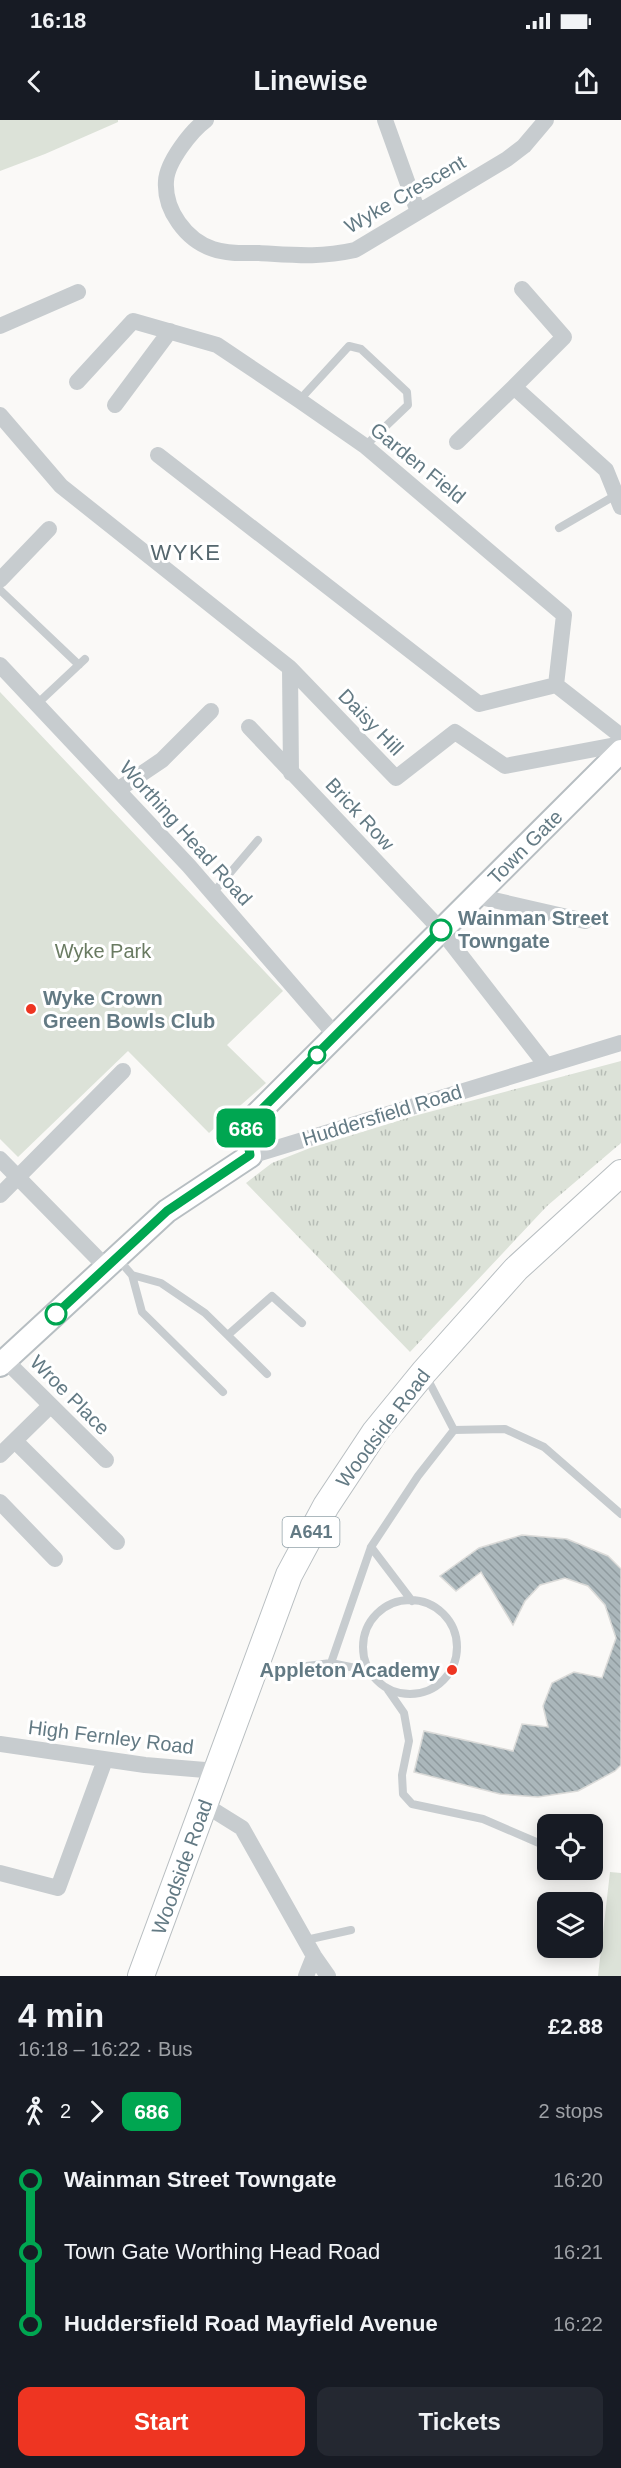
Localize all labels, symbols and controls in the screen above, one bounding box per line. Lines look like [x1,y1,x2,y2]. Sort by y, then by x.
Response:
text: 16:18 [30,8,86,33]
icon: back [18,65,51,98]
icon: share [570,65,603,98]
text: Linewise [253,66,368,96]
street label: Wyke Crescent [341,150,470,237]
street label: Garden Field [366,418,470,508]
district label: WYKE [151,540,221,565]
street label: Daisy Hill [334,684,408,760]
street label: Worthing Head Road [115,756,257,910]
street label: Brick Row [321,774,399,855]
street label: Town Gate [483,805,567,889]
place label: Wainman Street Towngate [458,907,609,952]
marker: Wainman Street Towngate [430,919,452,941]
park label: Wyke Park [55,940,152,962]
place label: Wyke Crown Green Bowls Club [43,987,215,1032]
marker: Wyke Crown Green Bowls Club [24,1002,38,1016]
unlabelled marker [308,1046,326,1064]
street label: Huddersfield Road [300,1080,464,1150]
line badge: 686 [212,1108,280,1148]
text: 686 [228,1117,264,1140]
unlabelled marker [45,1303,67,1325]
street label: Wroe Place [26,1351,114,1439]
street label: Woodside Road [332,1365,434,1491]
road number: A641 [282,1517,340,1547]
place label: Appleton Academy [260,1659,441,1681]
marker: Appleton Academy [445,1663,459,1677]
street label: High Fernley Road [27,1716,195,1758]
street label: Woodside Road [147,1797,217,1937]
map controls [537,1814,603,1958]
button: locate [537,1814,603,1880]
button: layers [537,1892,603,1958]
text: 4 min [18,1997,104,2034]
text: £2.88 [548,2014,603,2039]
text: 16:18 – 16:22 · Bus [18,2038,193,2060]
icon: walk [18,2095,51,2128]
icon: forward [80,2095,113,2128]
text: 2 [60,2100,71,2122]
text: 686 [134,2100,169,2123]
text: 2 stops [539,2100,603,2122]
text: Wainman Street Towngate [64,2167,337,2192]
text: 16:20 [553,2169,603,2191]
text: Town Gate Worthing Head Road [64,2239,380,2264]
text: 16:21 [553,2241,603,2263]
text: Huddersfield Road Mayfield Avenue [64,2311,438,2336]
text: 16:22 [553,2313,603,2335]
button: Start [18,2387,305,2456]
button: Tickets [317,2387,603,2456]

